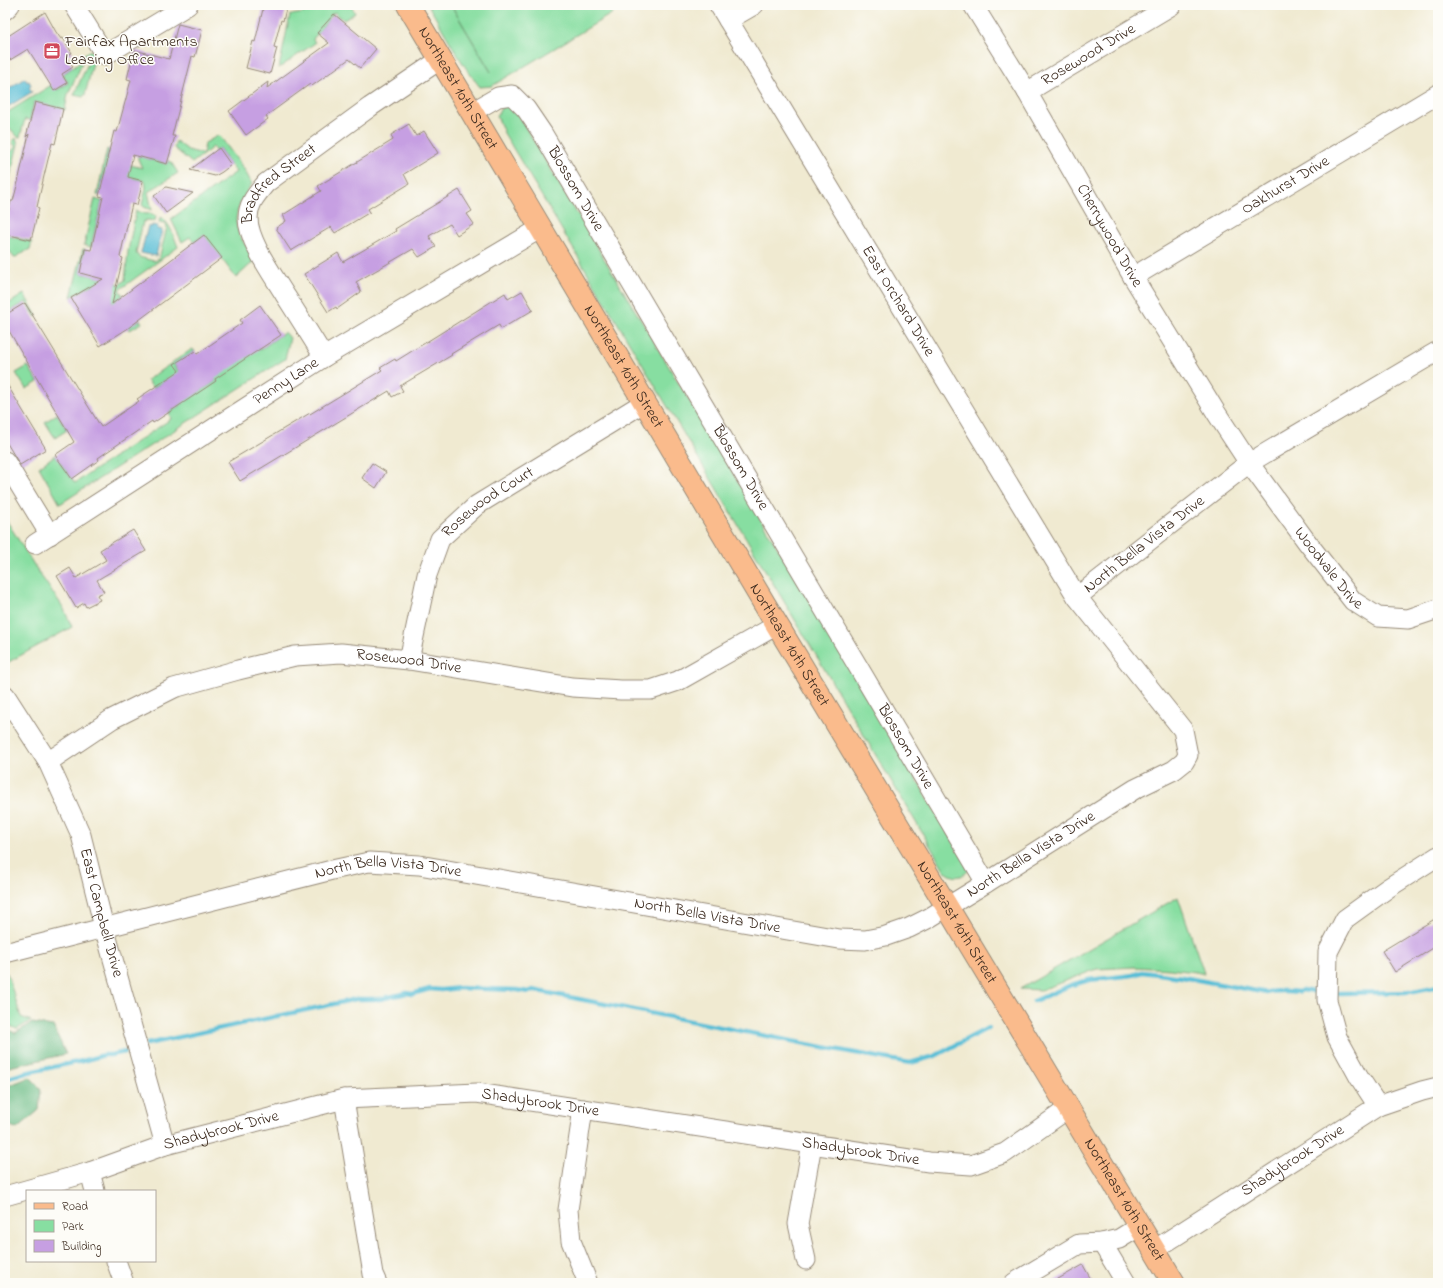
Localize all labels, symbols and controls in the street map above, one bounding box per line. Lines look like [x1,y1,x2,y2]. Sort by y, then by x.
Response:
street label: Rosewood Drive [1037,17,1141,93]
street label: Northeast 10th Street [412,22,504,155]
place label: Fairfax Apartments Leasing Office [64,30,198,72]
office icon: Fairfax Apartments Leasing Office [42,41,62,61]
street label: Bradfred Street [236,137,322,224]
street label: Blossom Drive [540,141,611,237]
street label: Oakhurst Drive [1237,149,1335,221]
street label: Cherrywood Drive [1070,179,1149,293]
street label: East Orchard Drive [855,241,941,362]
street label: Northeast 10th Street [577,301,670,434]
street label: Penny Lane [249,351,324,412]
street label: Blossom Drive [705,420,775,516]
street label: Rosewood Court [437,460,539,544]
street label: North Bella Vista Drive [1079,489,1211,599]
street label: Woodvale Drive [1288,522,1368,617]
street label: Northeast 10th Street [743,579,836,712]
street label: Rosewood Drive [355,643,464,681]
street label: Blossom Drive [870,699,940,795]
street label: North Bella Vista Drive [962,804,1101,904]
street label: East Campbell Drive [73,846,130,981]
street label: North Bella Vista Drive [312,850,464,886]
street label: Northeast 10th Street [910,856,1003,989]
street label: North Bella Vista Drive [632,891,783,941]
street label: Shadybrook Drive [480,1082,601,1124]
street label: Shadybrook Drive [161,1104,282,1157]
street label: Shadybrook Drive [1236,1118,1350,1203]
street label: Shadybrook Drive [800,1131,922,1172]
street label: Northeast 10th Street [1077,1134,1171,1267]
legend [26,1190,156,1262]
text: Road [62,1198,88,1216]
text: Park [62,1218,84,1236]
text: Building [61,1238,101,1257]

